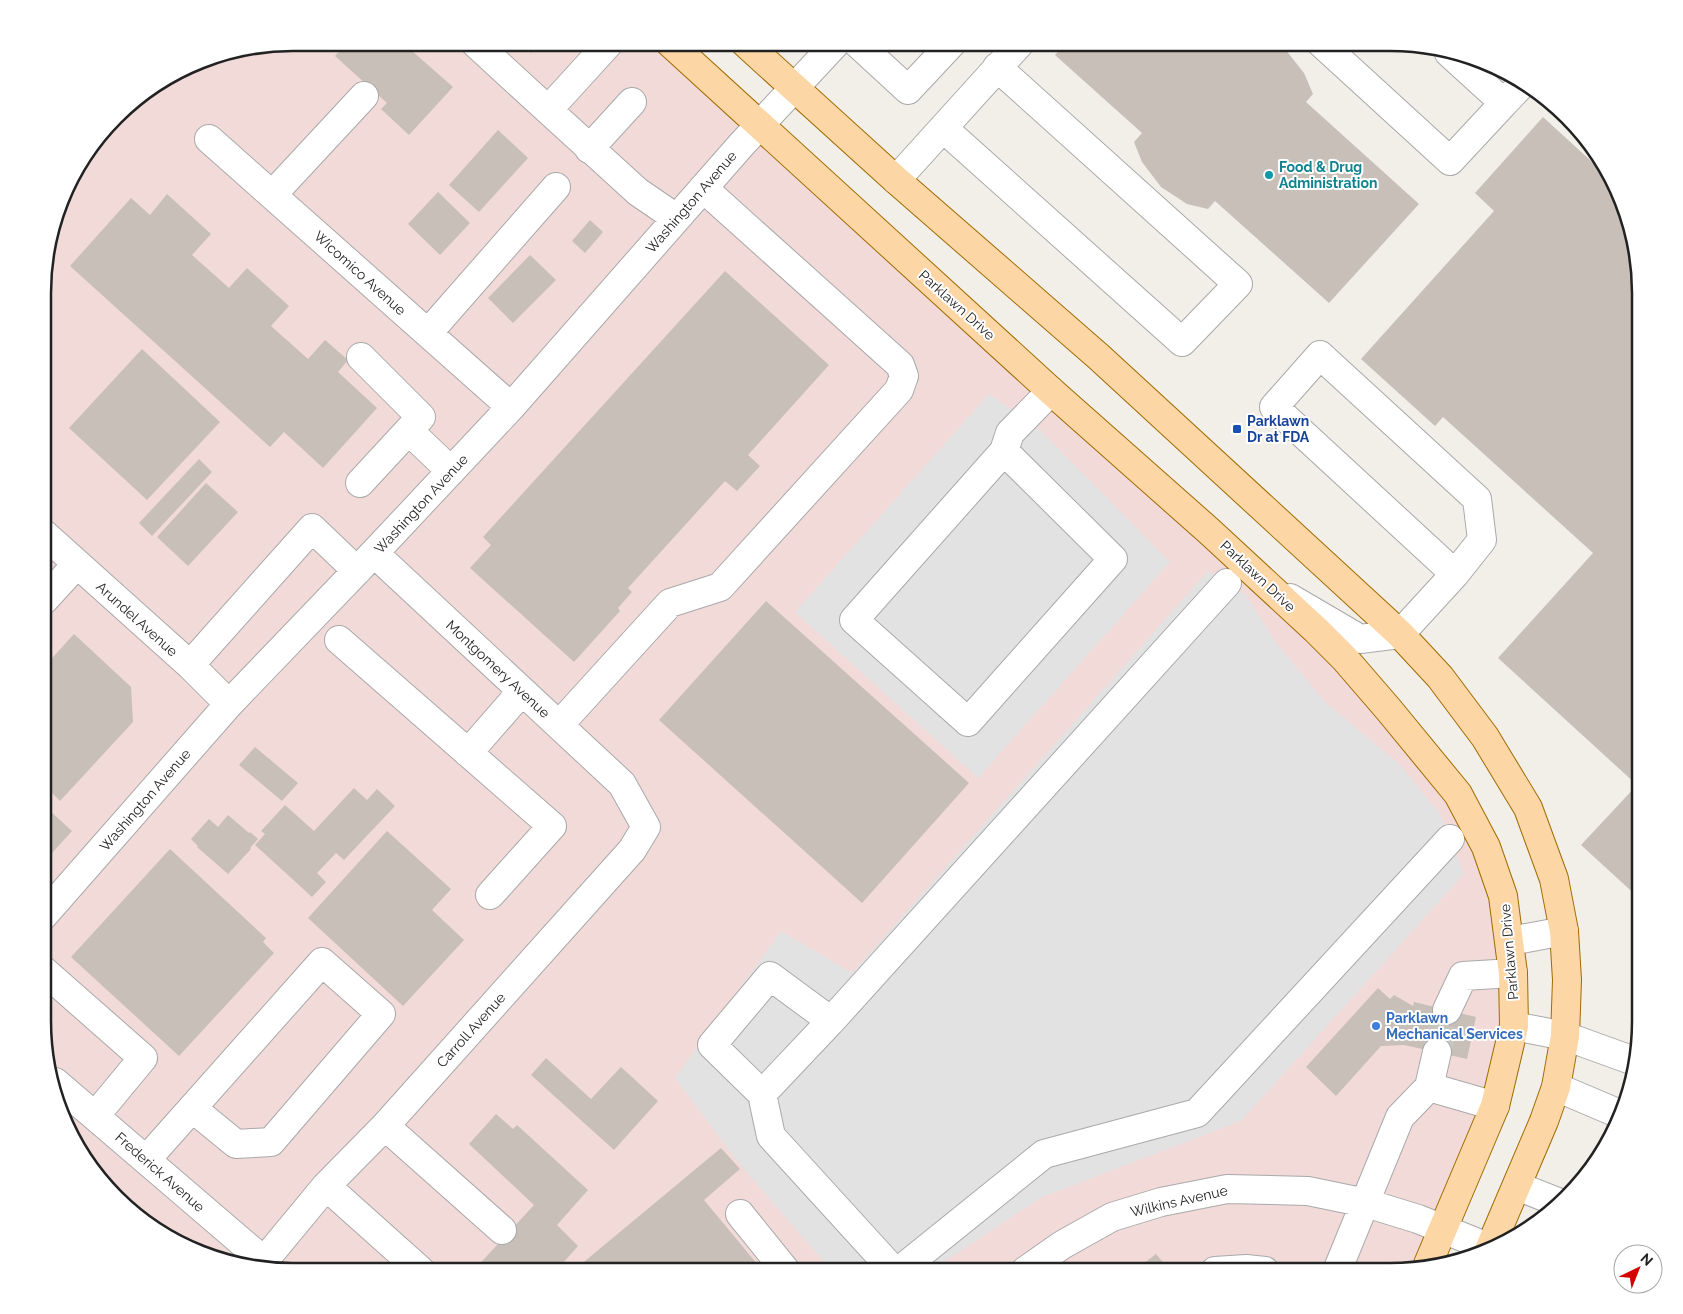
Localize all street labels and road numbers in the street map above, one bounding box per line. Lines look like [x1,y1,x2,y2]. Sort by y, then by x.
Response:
street label: Washington Avenue [642,148,740,256]
street label: Wicomico Avenue [311,228,409,318]
street label: Parklawn Drive [916,267,998,343]
street label: Washington Avenue [371,451,471,557]
street label: Parklawn Drive [1217,537,1299,615]
street label: Arundel Avenue [93,578,181,660]
street label: Montgomery Avenue [443,617,553,721]
street label: Washington Avenue [96,746,194,854]
street label: Parklawn Drive [1497,903,1521,1001]
street label: Carroll Avenue [433,989,509,1071]
street label: Frederick Avenue [112,1129,208,1215]
street label: Wilkins Avenue [1129,1182,1229,1220]

